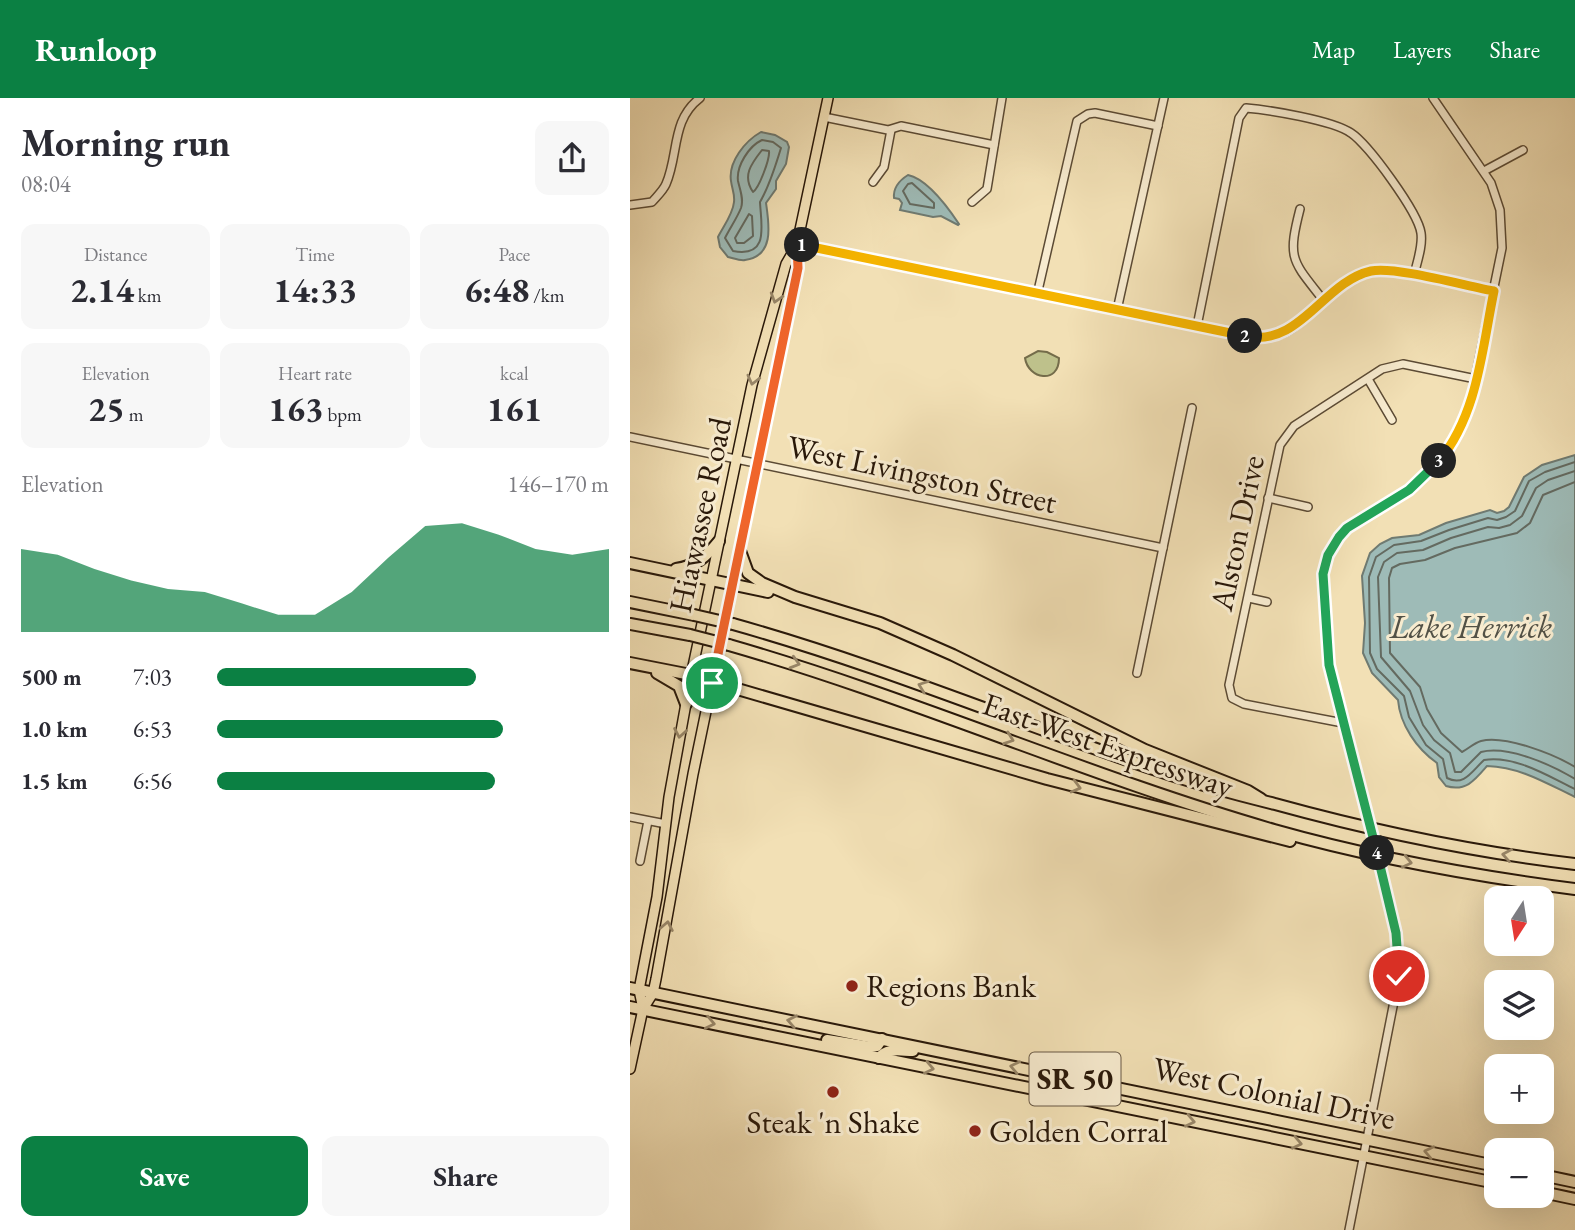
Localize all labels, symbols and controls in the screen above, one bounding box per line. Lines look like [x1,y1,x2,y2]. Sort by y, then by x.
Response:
text: Runloop [35,28,157,71]
text: Map [1312,34,1355,65]
text: Layers [1393,34,1452,65]
text: Share [1490,34,1540,65]
text: Morning run [21,118,230,167]
button: share [535,121,609,195]
text: 08:04 [21,169,71,199]
pin: 1 [784,228,820,262]
text: 1 [796,232,807,257]
text: Distance [84,242,147,267]
text: Time [295,242,335,267]
text: Pace [498,242,530,267]
text: 2.14 [70,267,134,312]
text: 14:33 [273,267,357,312]
text: 6:48 [464,267,529,312]
text: km [134,283,162,308]
text: /km [529,283,565,308]
one-way arrow [770,292,785,304]
pin: 2 [1228,318,1262,354]
text: 2 [1239,323,1250,348]
text: Elevation [81,361,150,386]
text: Heart rate [278,361,352,386]
text: kcal [500,361,529,386]
one-way arrow [747,374,761,386]
text: 25 [88,386,125,431]
text: 163 [268,386,324,431]
text: 161 [487,386,542,431]
text: m [125,402,143,427]
text: bpm [324,402,362,427]
street label: Hiawassee Road [659,413,741,617]
street label: West Livingston Street [783,425,1061,523]
pin: 3 [1422,444,1456,478]
text: 3 [1433,448,1444,473]
street label: Alston Drive [1200,452,1274,615]
text: Elevation [21,469,104,499]
text: 146–170 m [508,469,609,499]
water label: Lake Herrick [1389,605,1552,648]
pin [682,653,742,713]
one-way arrow [788,655,800,670]
text: 500 m [21,662,82,692]
text: 7:03 [133,662,172,692]
icon: arrive [693,664,731,702]
one-way arrow [918,680,930,694]
street label: East-West Expressway [977,682,1240,808]
text: 1.0 km [21,714,88,744]
text: 6:53 [133,714,172,744]
one-way arrow [674,727,689,739]
one-way arrow [1003,731,1015,745]
text: 1.5 km [21,766,88,796]
text: 6:56 [133,766,172,796]
one-way arrow [1070,779,1082,793]
pin: 4 [1360,836,1394,870]
text: 4 [1371,840,1382,865]
one-way arrow [1501,848,1513,863]
one-way arrow [1401,854,1413,868]
north arrow [1484,886,1554,956]
map controls [1484,886,1554,1208]
one-way arrow [659,920,674,932]
pin [1369,946,1429,1006]
icon: check [1380,957,1418,995]
place label: Regions Bank [866,965,1037,1007]
button: layers [1484,970,1554,1040]
marker: Regions Bank [844,978,860,994]
one-way arrow [786,1014,798,1029]
one-way arrow [704,1015,716,1030]
street label: West Colonial Drive [1149,1047,1399,1139]
road number: SR 50 [1030,1052,1120,1105]
button: + [1484,1054,1554,1124]
one-way arrow [923,1060,935,1075]
one-way arrow [1009,1060,1021,1075]
marker: Steak 'n Shake [825,1084,841,1100]
place label: Steak 'n Shake [747,1101,919,1143]
place label: Golden Corral [989,1110,1168,1152]
one-way arrow [1184,1113,1196,1128]
marker: Golden Corral [967,1123,983,1139]
one-way arrow [1291,1135,1303,1150]
button: Save [21,1136,308,1216]
button: Share [322,1136,609,1216]
button: − [1484,1138,1554,1208]
one-way arrow [1423,1145,1435,1160]

